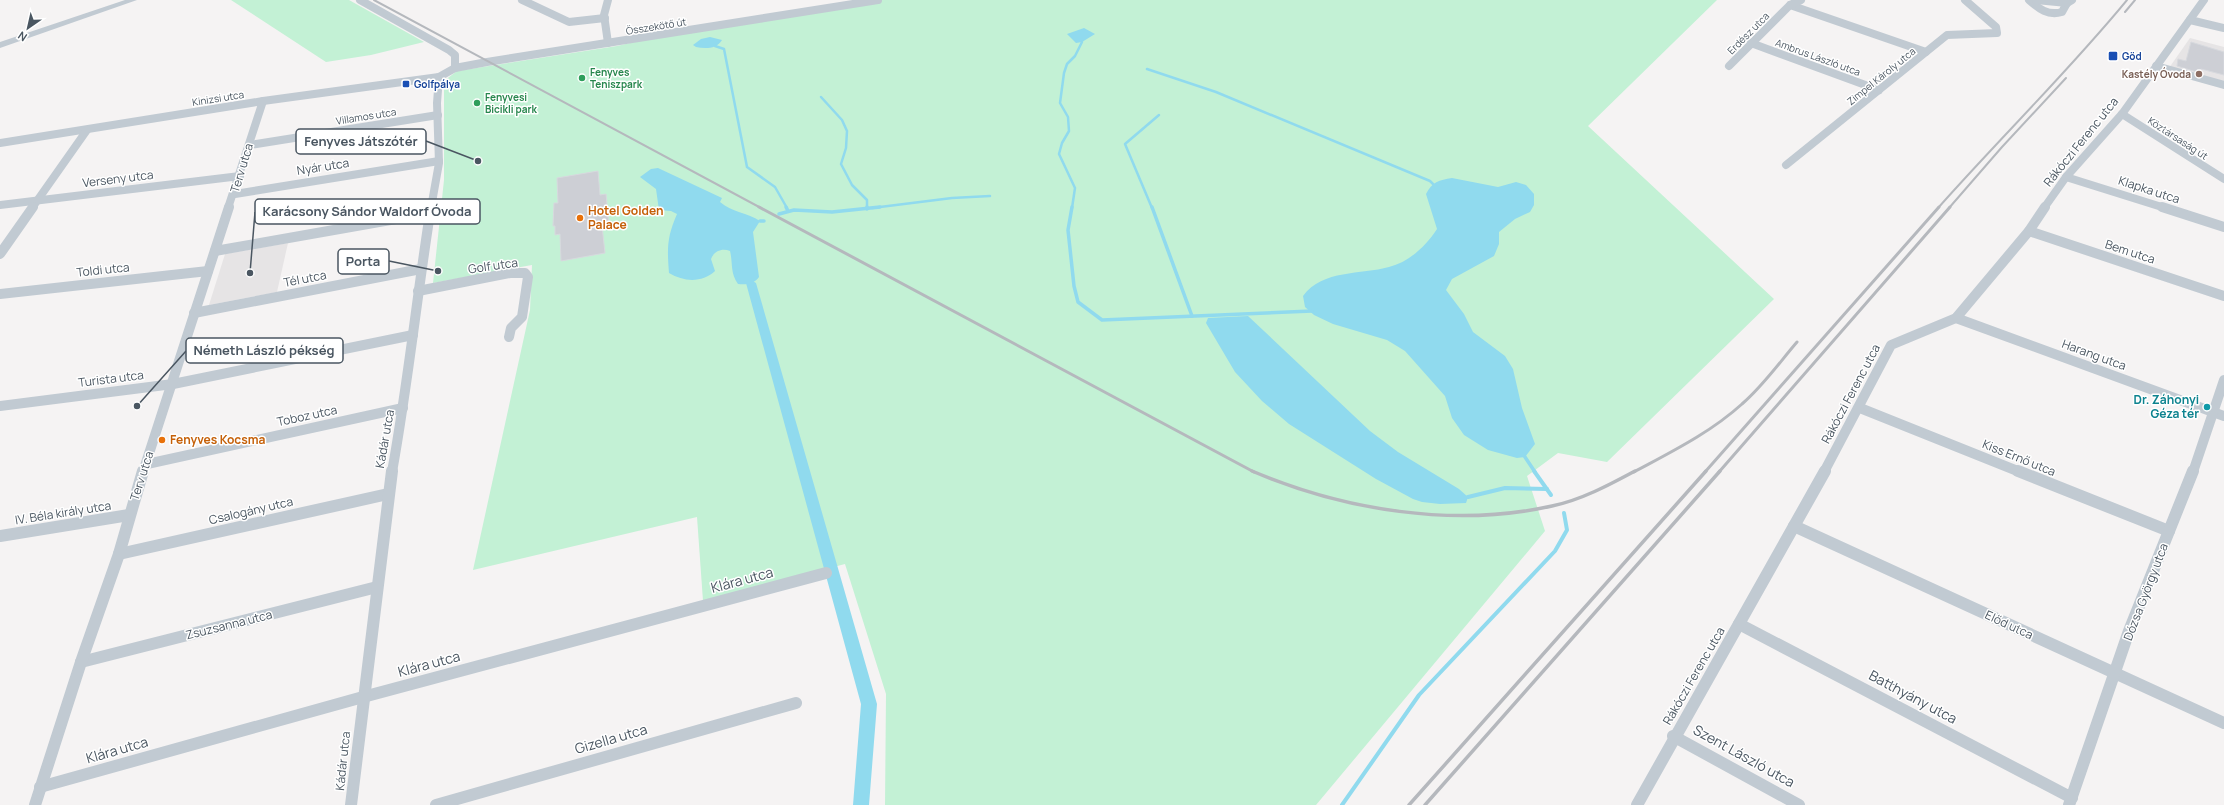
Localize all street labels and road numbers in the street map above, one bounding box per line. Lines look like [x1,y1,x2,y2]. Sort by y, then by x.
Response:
street label: Erdész utca [1724,9,1772,57]
street label: Összekötő út [625,14,687,38]
street label: Ambrus László utca [1773,35,1863,79]
street label: Zimpel Károly utca [1844,44,1918,108]
street label: Kinizsi utca [191,87,245,109]
street label: Rákóczi Ferenc utca [2039,93,2122,190]
street label: Villamos utca [335,104,397,128]
street label: Köztársaság út [2145,113,2211,163]
street label: Terv utca [226,141,257,195]
street label: Nyár utca [296,154,350,179]
street label: Verseny utca [81,166,154,191]
street label: Klapka utca [2116,172,2182,207]
street label: Bem utca [2103,235,2157,268]
street label: Golf utca [467,254,519,277]
street label: Toldi utca [76,258,130,281]
street label: Tél utca [282,266,328,291]
street label: Harang utca [2060,335,2129,374]
street label: Rákóczi Ferenc utca [1817,341,1884,446]
street label: Turista utca [77,366,145,391]
street label: Toboz utca [275,401,338,430]
street label: Kádár utca [371,408,398,470]
street label: Kiss Ernő utca [1980,435,2058,480]
street label: Terv utca [126,449,157,503]
street label: Csalogány utca [207,493,295,528]
street label: IV. Béla király utca [14,497,112,528]
street label: Dózsa György utca [2119,541,2172,643]
street label: Klára utca [709,562,775,597]
street label: Zsuzsanna utca [184,606,274,643]
street label: Előd utca [1982,606,2036,643]
street label: Rákóczi Ferenc utca [1659,624,1729,728]
street label: Klára utca [396,646,462,681]
street label: Batthyány utca [1866,665,1961,728]
street label: Gizella utca [572,719,649,758]
street label: Szent László utca [1690,720,1798,791]
street label: Kádár utca [331,731,354,791]
street label: Klára utca [84,732,150,767]

